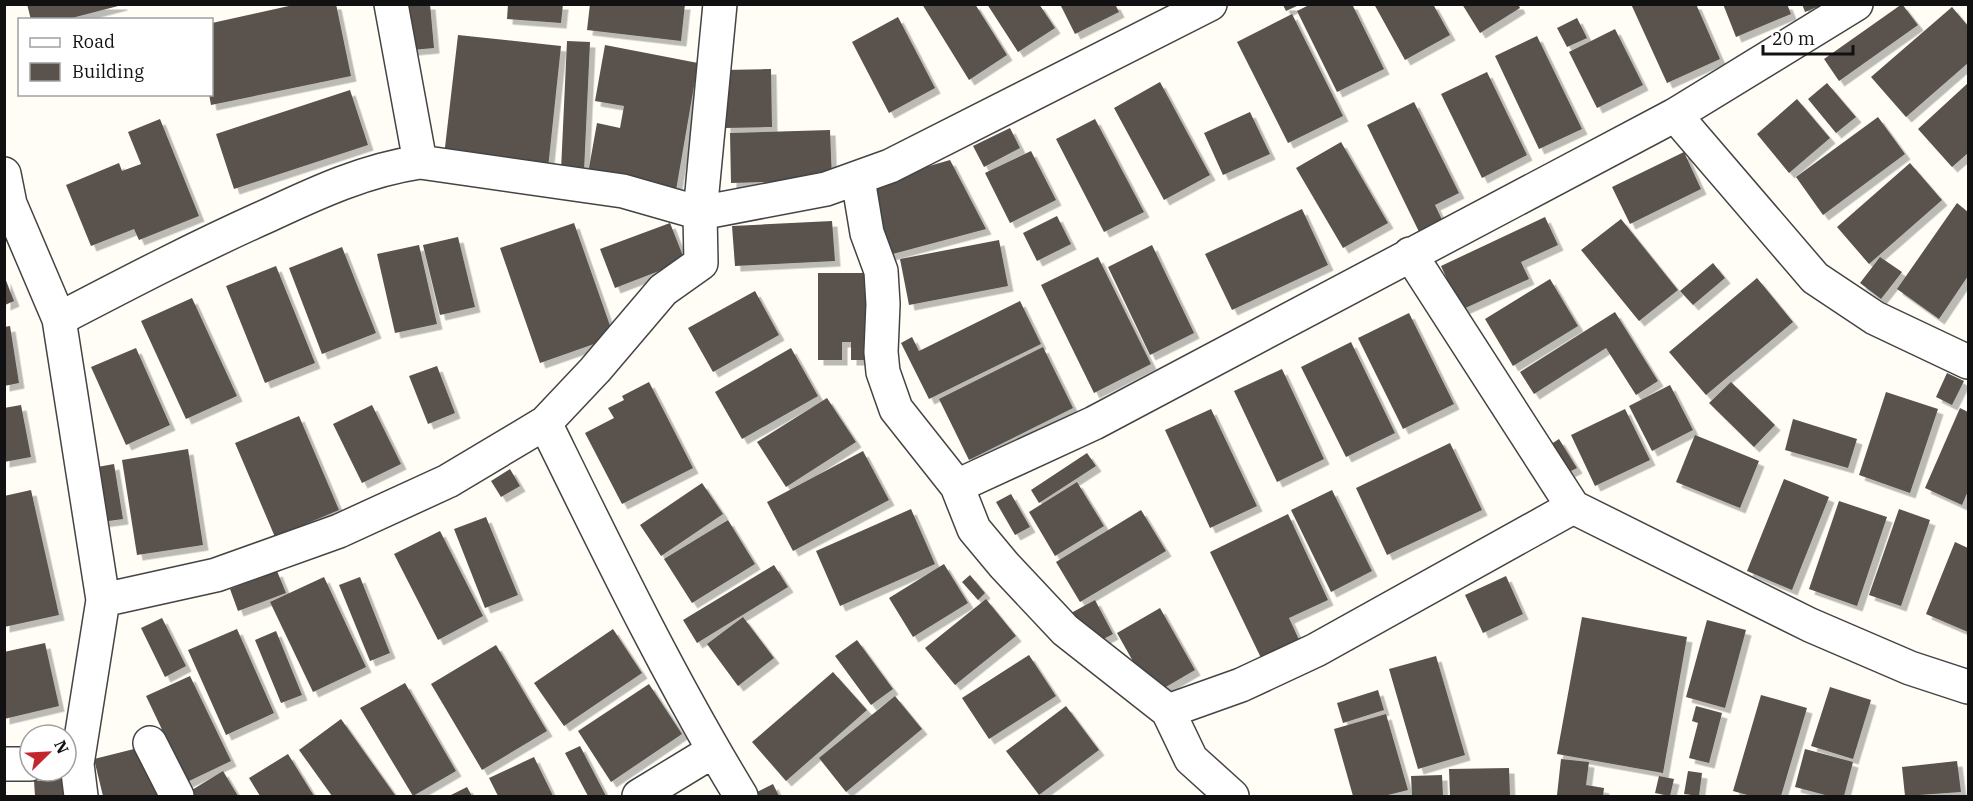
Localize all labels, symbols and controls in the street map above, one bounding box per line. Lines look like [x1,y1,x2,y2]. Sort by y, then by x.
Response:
legend [18,18,213,96]
scale bar [1763,18,1853,56]
text: 20 m [1772,27,1815,50]
text: Road [72,30,115,53]
text: Building [72,60,144,83]
north arrow [18,723,78,783]
text: N [50,737,73,757]

